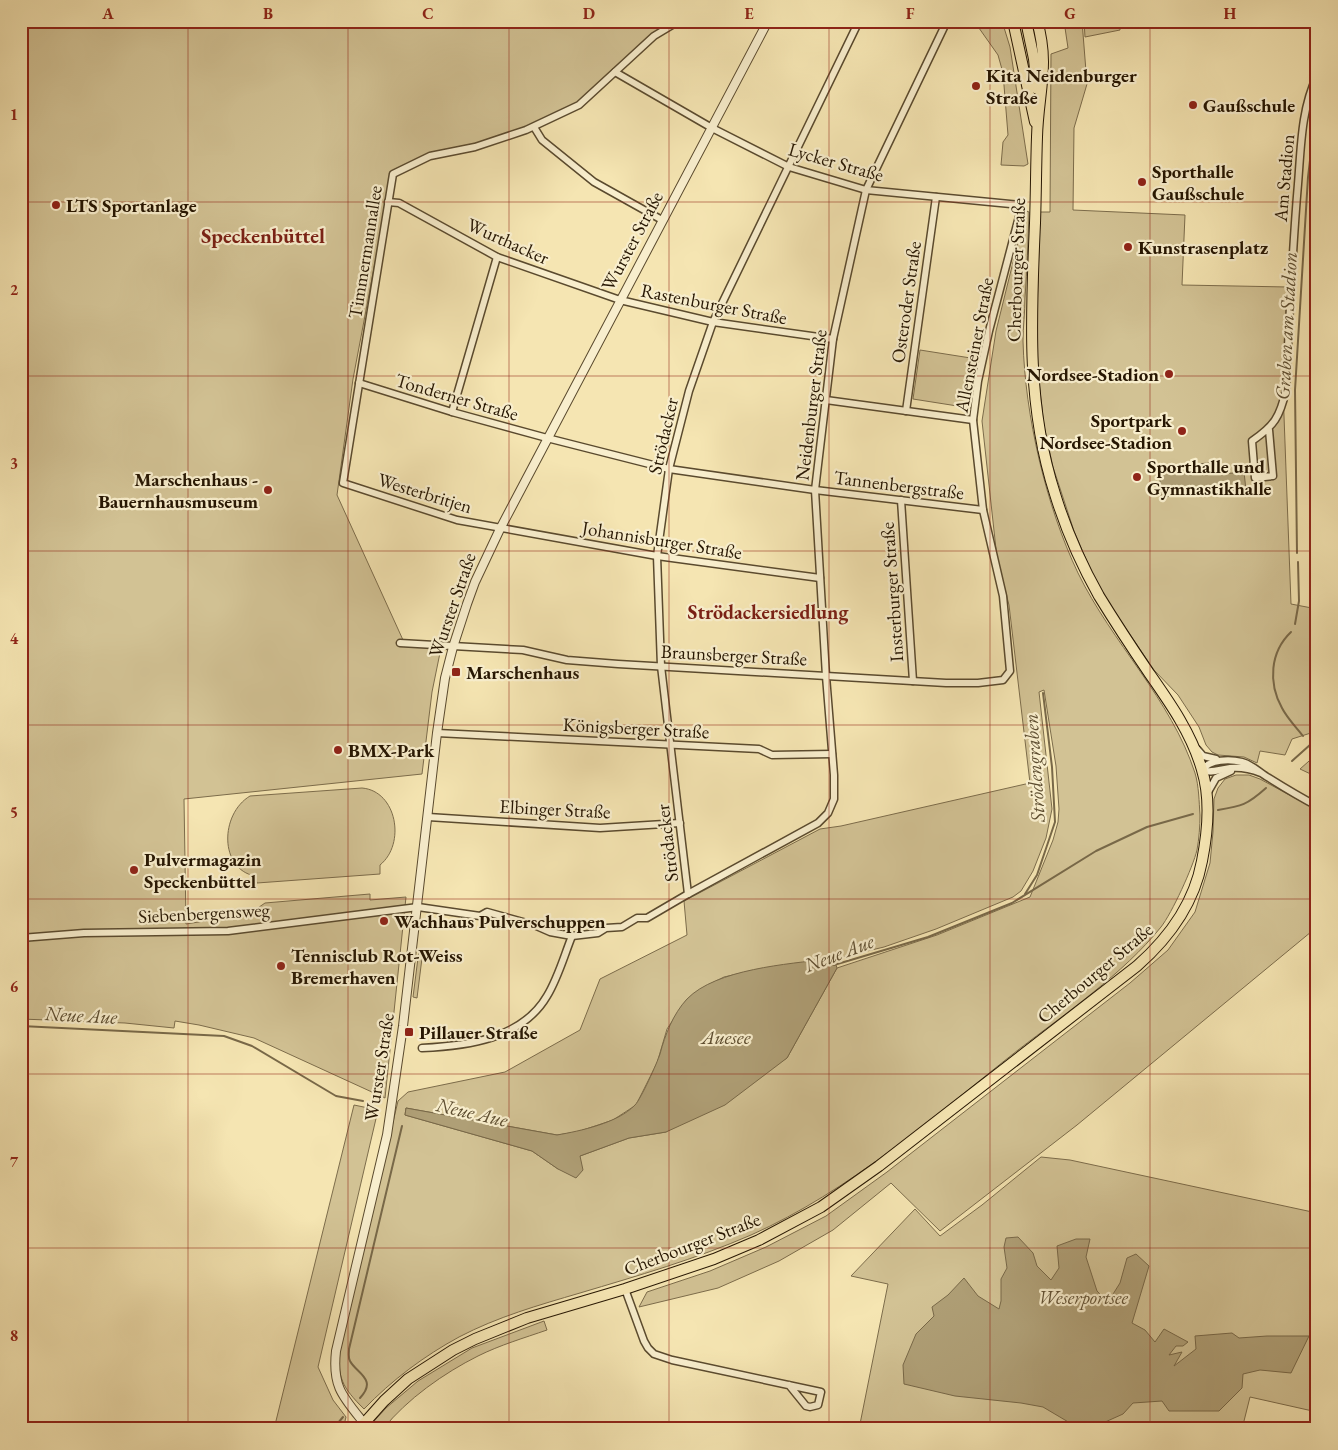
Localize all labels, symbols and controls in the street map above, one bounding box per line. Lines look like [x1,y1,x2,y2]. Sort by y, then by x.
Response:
text: A [101,3,114,24]
text: B [263,3,273,24]
text: C [422,3,434,24]
text: D [583,3,595,24]
text: E [744,3,754,24]
text: F [906,3,915,24]
text: G [1064,3,1076,24]
text: H [1224,3,1237,24]
place label: Kita Neidenburger Straße [986,63,1137,110]
marker: Kita Neidenburger Straße [970,80,982,92]
place label: Gaußschule [1203,93,1295,118]
marker: Gaußschule [1187,99,1199,111]
text: 1 [10,104,18,125]
street label: Am Stadion [1268,133,1300,224]
street label: Lycker Straße [785,136,887,188]
place label: Sporthalle Gaußschule [1152,159,1244,206]
marker: Sporthalle Gaußschule [1136,176,1148,188]
street label: Timmermannallee [342,184,388,320]
street label: Wurster Straße [595,187,669,295]
place label: LTS Sportanlage [66,193,197,218]
street label: Cherbourger Straße [1001,198,1031,342]
marker: LTS Sportanlage [50,199,62,211]
street label: Wurthacker [463,212,554,270]
district label: Speckenbüttel [201,222,325,249]
place label: Kunstrasenplatz [1138,235,1268,260]
street label: Osteroder Straße [885,240,927,364]
marker: Kunstrasenplatz [1122,241,1134,253]
water label: Graben am Stadion [1269,251,1303,401]
street label: Allensteiner Straße [948,275,999,416]
street label: Rastenburger Straße [639,278,789,330]
text: 2 [10,279,19,300]
street label: Neidenburger Straße [789,328,833,482]
place label: Nordsee-Stadion [1026,362,1159,387]
street label: Tonderner Straße [393,368,521,426]
marker: Nordsee-Stadion [1163,368,1175,380]
street label: Strödacker [642,394,684,477]
place label: Sportpark Nordsee-Stadion [1039,408,1173,455]
marker: Sportpark Nordsee-Stadion [1176,425,1188,437]
text: 3 [10,453,18,474]
place label: Sporthalle und Gymnastikhalle [1147,454,1272,501]
street label: Tannenbergstraße [833,465,965,505]
place label: Marschenhaus - Bauernhausmuseum [98,467,259,514]
street label: Westerbritjen [375,467,475,519]
marker: Sporthalle und Gymnastikhalle [1131,471,1143,483]
marker: Marschenhaus - Bauernhausmuseum [262,484,274,496]
street label: Johannisburger Straße [578,515,744,565]
street label: Insterburger Straße [875,521,909,663]
street label: Wurster Straße [422,549,482,661]
district label: Strödackersiedlung [688,599,849,625]
text: 4 [10,628,19,649]
street label: Braunsberger Straße [660,639,808,671]
place label: Marschenhaus [466,660,579,685]
marker: Marschenhaus [450,666,462,678]
street label: Königsberger Straße [562,712,710,744]
water label: Strödengraben [1017,713,1051,824]
place label: BMX-Park [348,738,435,763]
marker: BMX-Park [332,744,344,756]
street label: Elbinger Straße [499,794,611,824]
text: 5 [10,802,18,823]
street label: Strödacker [650,802,684,883]
place label: Pulvermagazin Speckenbüttel [144,847,262,894]
marker: Pulvermagazin Speckenbüttel [128,864,140,876]
street label: Siebenbergensweg [138,897,271,929]
place label: Wachhaus Pulverschuppen [394,909,606,934]
marker: Wachhaus Pulverschuppen [378,915,390,927]
street label: Cherbourger Straße [1032,917,1158,1029]
water label: Neue Aue [800,928,878,979]
place label: Tennisclub Rot-Weiss Bremerhaven [291,943,463,990]
marker: Tennisclub Rot-Weiss Bremerhaven [275,960,287,972]
text: 6 [10,976,19,997]
water label: Neue Aue [43,1000,118,1030]
street label: Wurster Straße [358,1011,400,1123]
place label: Pillauer Straße [419,1020,538,1045]
water label: Auesee [700,1024,751,1050]
marker: Pillauer Straße [403,1026,415,1038]
water label: Neue Aue [433,1091,510,1133]
text: 7 [10,1151,19,1172]
street label: Cherbourger Straße [620,1207,764,1281]
park label: Weserportsee [1038,1285,1129,1310]
text: 8 [10,1325,18,1346]

